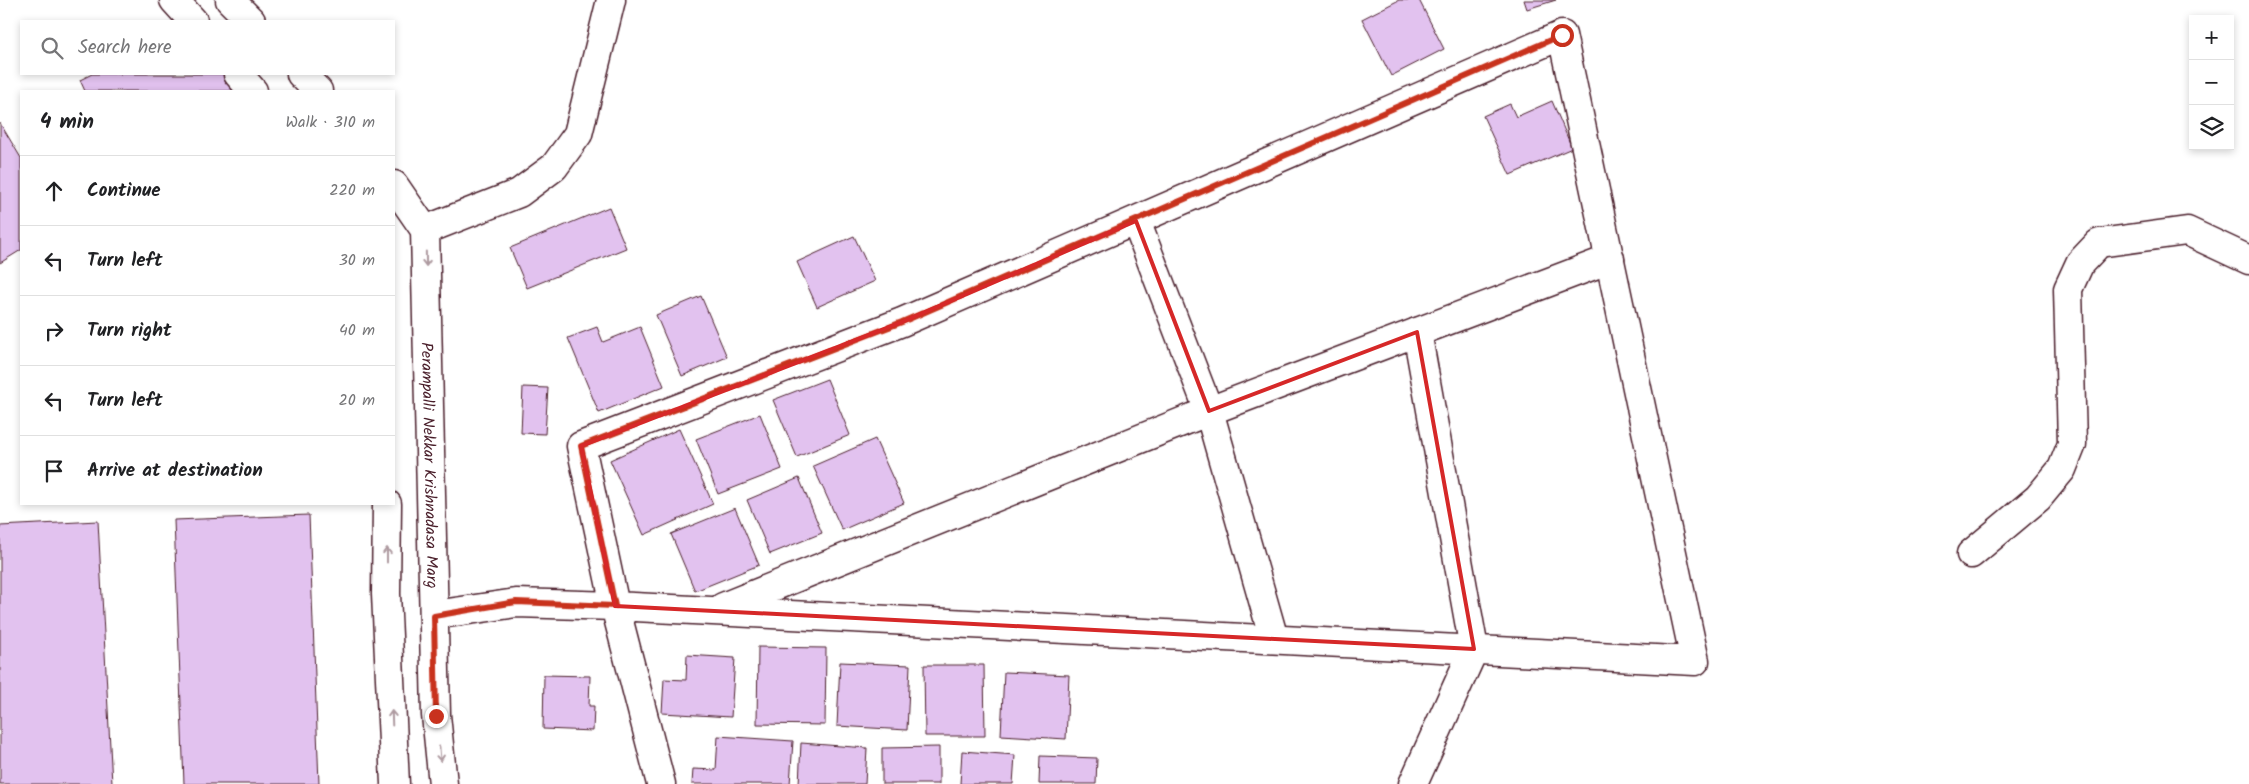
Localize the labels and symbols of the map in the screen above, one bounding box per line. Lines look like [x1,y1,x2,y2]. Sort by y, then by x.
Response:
route start [1551,24,1574,47]
one-way arrow [421,250,431,267]
street label: Perampalli Nekkar Krishnadasa Marg [414,342,444,589]
one-way arrow [382,548,392,564]
route end [425,705,448,728]
one-way arrow [387,710,396,726]
one-way arrow [435,745,445,761]

